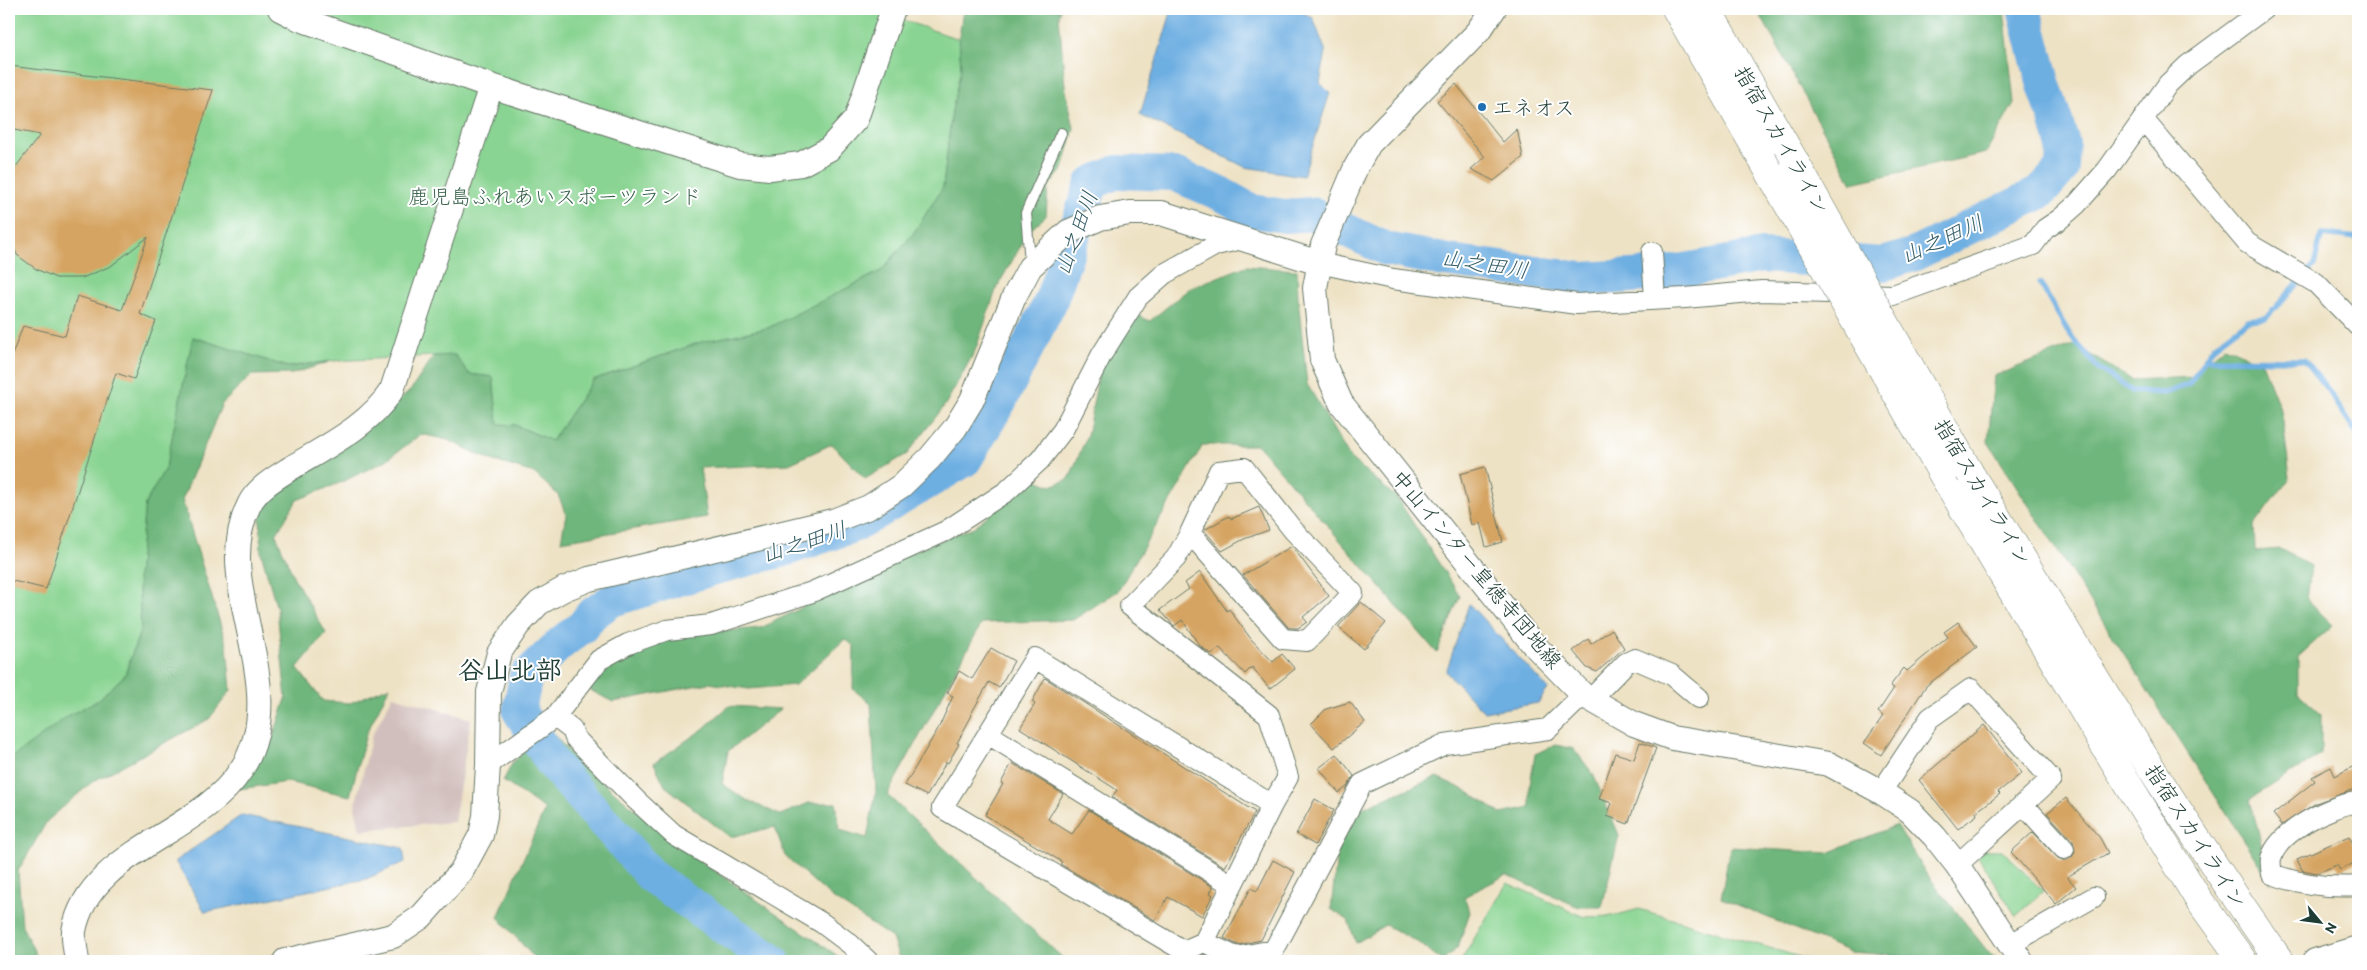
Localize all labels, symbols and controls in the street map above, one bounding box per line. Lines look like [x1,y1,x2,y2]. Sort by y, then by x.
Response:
street label: 指宿スカイライン [1729,61,1835,219]
place label: エネオス [1492,95,1575,120]
marker: エネオス [1476,101,1488,113]
park label: 鹿児島ふれあいスポーツランド [408,184,702,209]
water label: 山之田川 [1048,187,1104,279]
water label: 山之田川 [1896,209,1988,269]
water label: 山之田川 [1439,244,1531,284]
street label: 指宿スカイライン [1929,414,2037,570]
street label: 中山インター皇徳寺団地線 [1387,465,1567,673]
water label: 山之田川 [758,516,850,568]
district label: 谷山北部 [458,654,562,686]
street label: 指宿スカイライン [2140,759,2252,913]
north arrow [2294,898,2344,948]
text: N [2321,920,2341,936]

